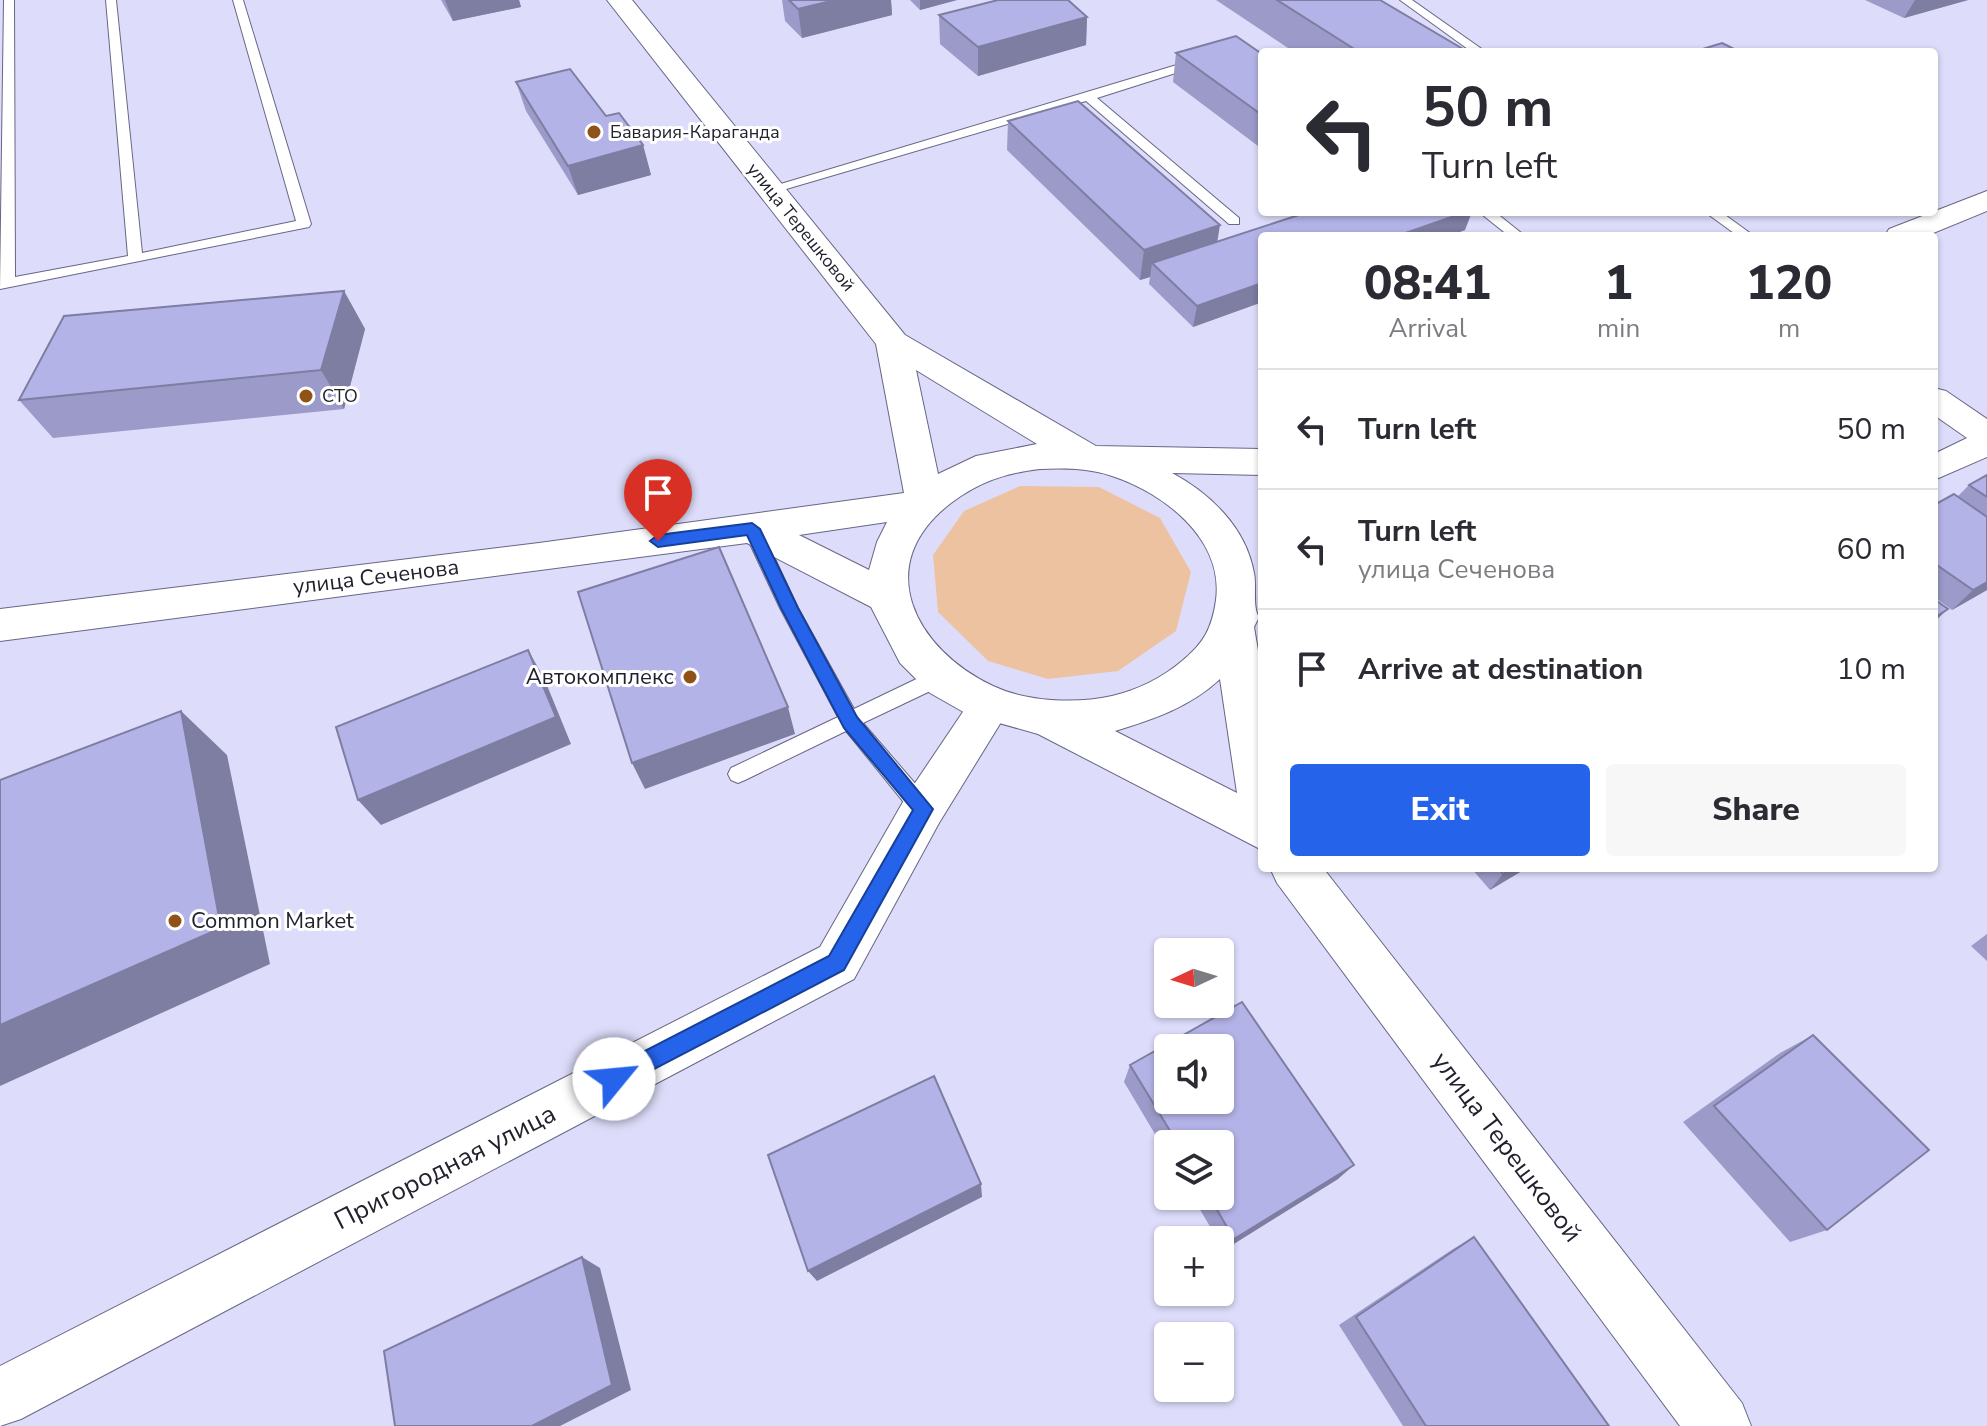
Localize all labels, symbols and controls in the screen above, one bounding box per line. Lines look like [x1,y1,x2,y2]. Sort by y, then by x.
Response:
text: 50 m [1422,69,1553,146]
icon: left [1290,80,1394,184]
place label: Бавария-Караганда [610,120,780,144]
marker: Бавария-Караганда [585,123,603,141]
text: Turn left [1422,142,1557,191]
street label: улица Терешковой [742,158,860,296]
text: 08:41 [1364,250,1491,316]
text: 1 [1604,250,1633,316]
text: 120 [1746,250,1832,316]
text: Arrival [1388,311,1467,346]
text: min [1597,311,1640,346]
text: m [1778,311,1800,346]
place label: СТО [322,384,358,408]
marker: СТО [297,387,315,405]
icon: left [1290,407,1334,451]
text: Turn left [1358,409,1476,450]
text: 50 m [1837,409,1906,450]
pin [624,459,692,541]
icon: arrive [636,471,680,515]
text: Turn left [1358,511,1476,552]
icon: left [1290,527,1334,571]
text: 60 m [1837,529,1906,570]
street label: улица Сеченова [291,552,461,602]
text: улица Сеченова [1358,552,1555,587]
icon: arrive [1290,647,1334,691]
text: Arrive at destination [1358,649,1643,690]
text: 10 m [1837,649,1906,690]
place label: Автокомплекс [526,662,674,692]
marker: Автокомплекс [681,668,699,686]
button: Exit [1290,764,1590,856]
button: Share [1606,764,1906,856]
place label: Common Market [191,906,354,936]
marker: Common Market [166,912,184,930]
north arrow [1154,938,1234,1018]
map controls [1154,938,1234,1402]
button: sound [1154,1034,1234,1114]
position arrow [572,1037,656,1121]
street label: улица Терешковой [1424,1045,1590,1249]
street label: Пригородная улица [328,1096,562,1238]
button: layers [1154,1130,1234,1210]
button: + [1154,1226,1234,1306]
button: − [1154,1322,1234,1402]

